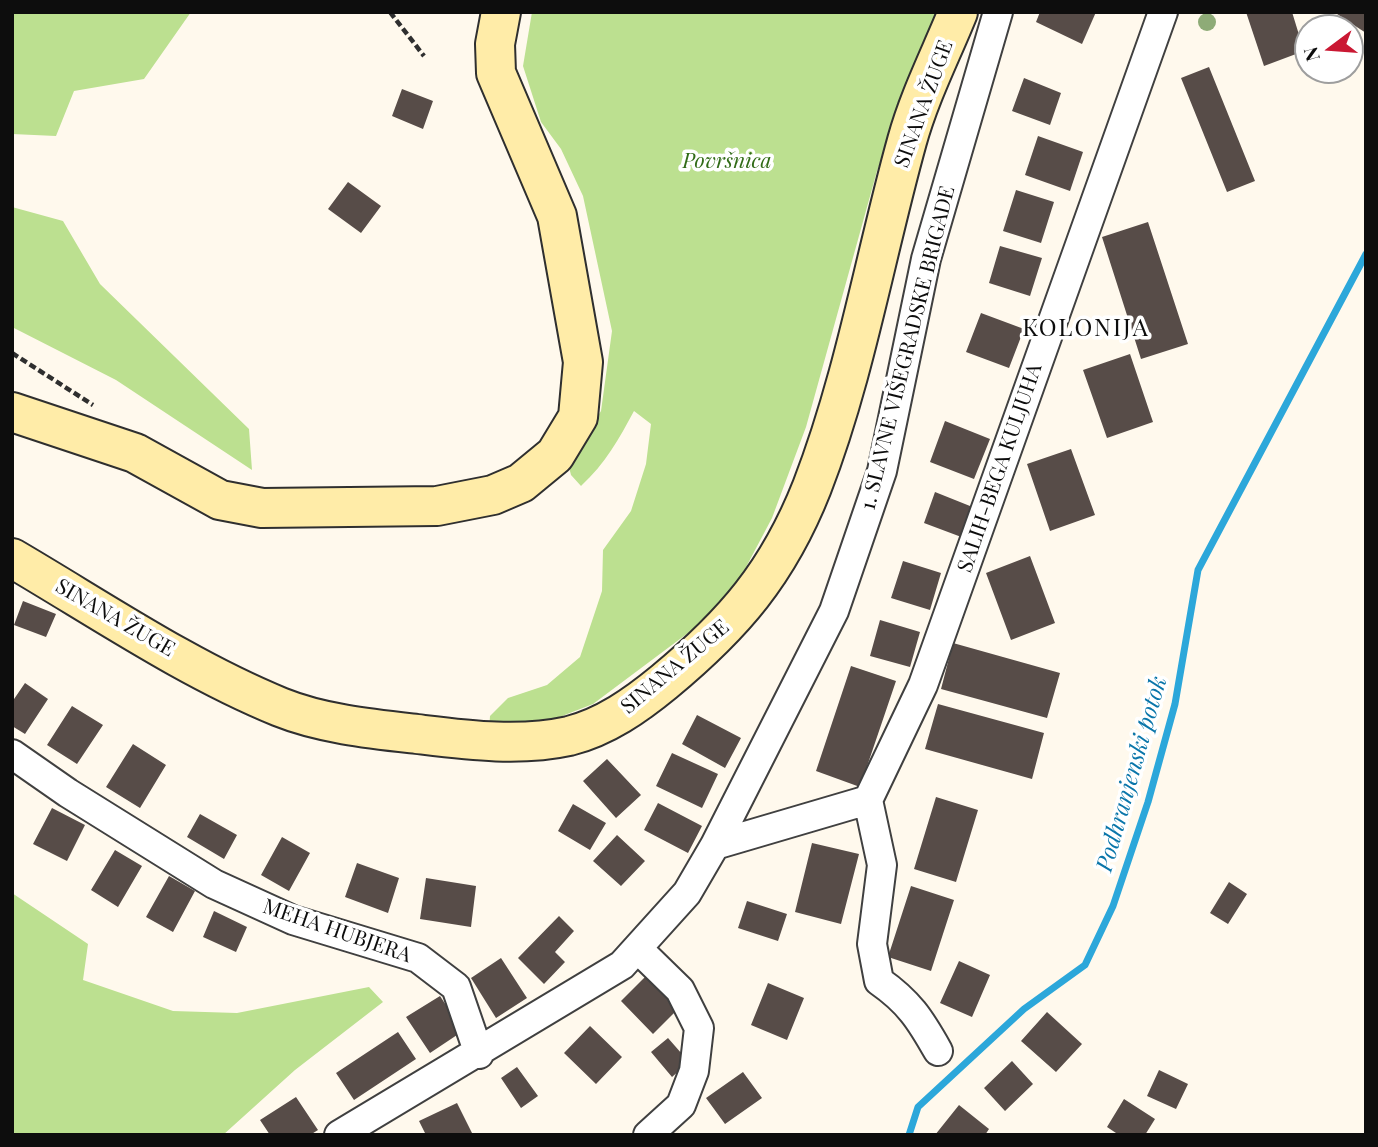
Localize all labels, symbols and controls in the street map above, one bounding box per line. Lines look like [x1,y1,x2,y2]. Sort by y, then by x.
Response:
north arrow [1294,14,1364,84]
street label: SINANA ŽUGE [889,37,959,171]
text: N [1296,44,1325,64]
park label: Površnica [682,148,772,174]
street label: 1. SLAVNE VIŠEGRADSKE BRIGADE [855,183,961,513]
district label: KOLONIJA [1023,315,1149,343]
street label: SALIH-BEGA KULJUHA [952,360,1048,576]
street label: SINANA ŽUGE [51,574,179,662]
street label: SINANA ŽUGE [616,614,734,720]
water label: Podhranjenski potok [1091,673,1173,875]
street label: MEHA HUBJERA [260,894,414,968]

